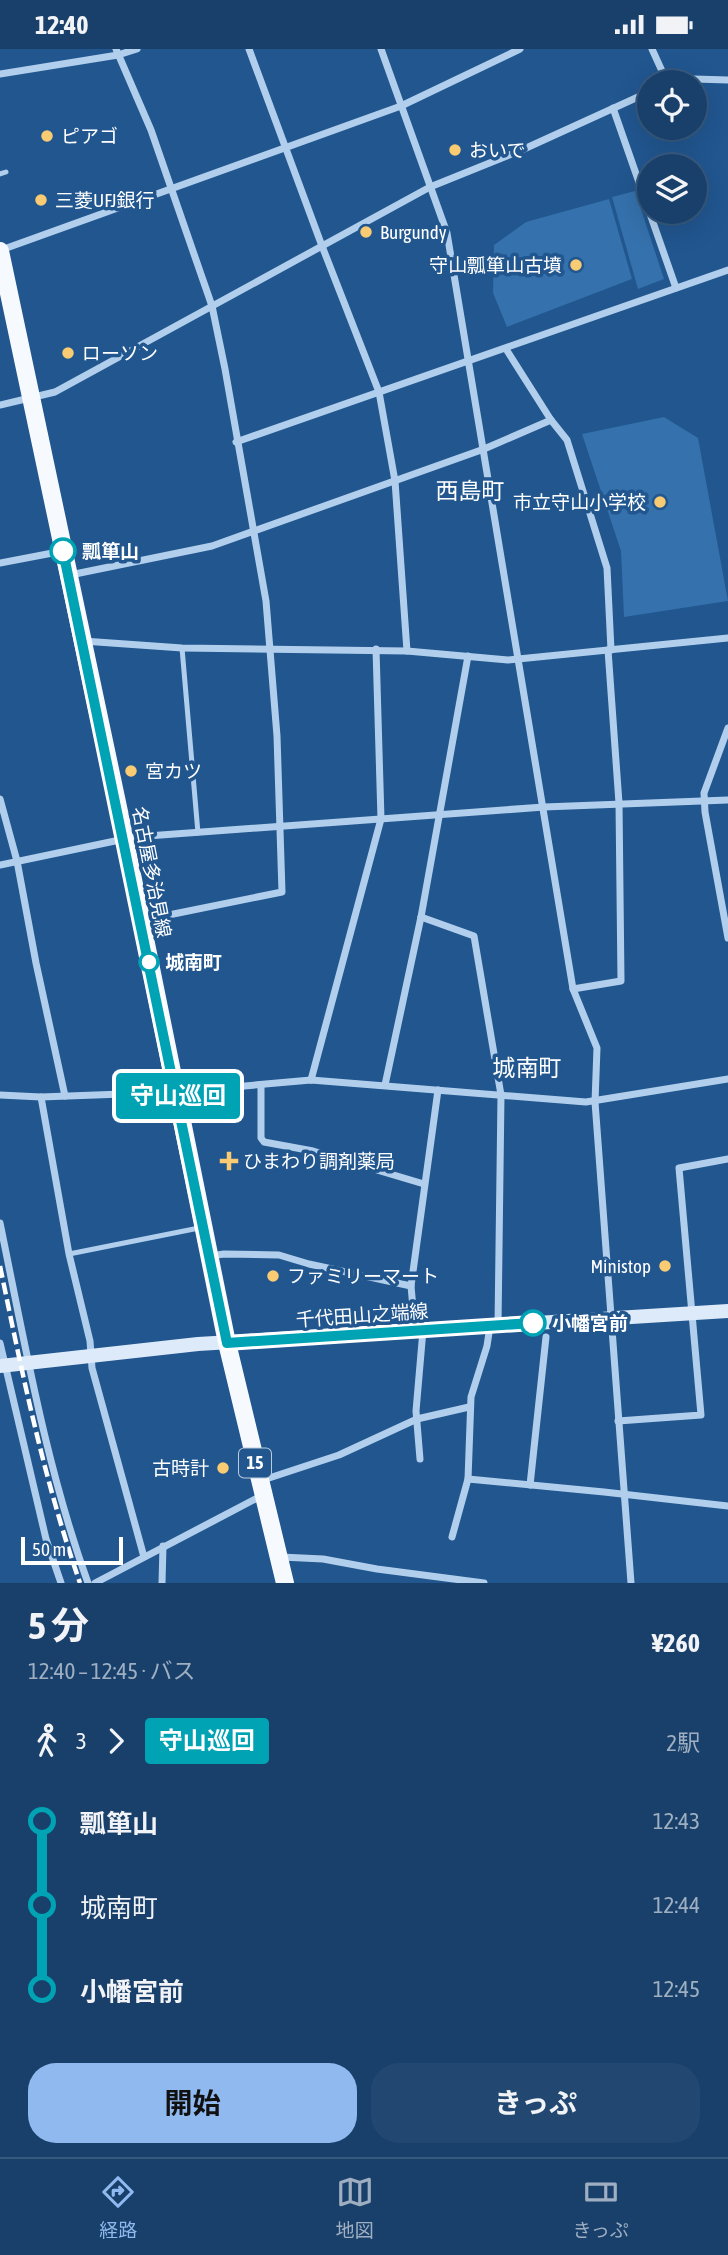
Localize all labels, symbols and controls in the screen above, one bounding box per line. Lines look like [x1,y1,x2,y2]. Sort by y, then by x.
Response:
text: 12:40 [35,10,89,40]
map controls [637,70,707,224]
button: locate [637,70,707,140]
place label: ピアゴ [61,125,118,147]
marker: ピアゴ [39,128,55,144]
place label: おいで [469,139,525,161]
marker: おいで [447,142,463,158]
button: layers [637,154,707,224]
place label: 三菱UFJ銀行 [55,189,155,211]
marker: 三菱UFJ銀行 [33,192,49,208]
place label: Burgundy [380,221,447,243]
marker: Burgundy [358,224,374,240]
place label: 守山瓢箪山古墳 [429,254,562,276]
marker: 守山瓢箪山古墳 [568,257,584,273]
place label: ローソン [82,342,158,364]
marker: ローソン [60,345,76,361]
district label: 西島町 [436,478,505,504]
place label: 市立守山小学校 [513,491,646,513]
marker: 市立守山小学校 [652,494,668,510]
marker: 瓢箪山 [50,538,76,564]
place label: 瓢箪山 [82,540,139,562]
place label: 宮カツ [145,760,202,782]
marker: 宮カツ [123,763,139,779]
street label: 名古屋多治見線 [129,805,175,939]
place label: 城南町 [165,951,222,973]
marker: 城南町 [139,952,159,972]
district label: 城南町 [493,1055,562,1081]
line badge: 守山巡回 [129,1073,227,1119]
text: 守山巡回 [130,1082,226,1109]
place label: ひまわり調剤薬局 [243,1150,395,1172]
marker: ひまわり調剤薬局 [221,1153,237,1169]
place label: Ministop [590,1255,651,1277]
marker: Ministop [657,1258,673,1274]
place label: ファミリーマート [287,1265,439,1287]
marker: ファミリーマート [265,1268,281,1284]
street label: 千代田山之端線 [295,1299,429,1331]
marker: 小幡宮前 [520,1310,546,1336]
place label: 小幡宮前 [552,1312,628,1334]
road number: 15 [239,1449,271,1477]
place label: 古時計 [152,1457,209,1479]
marker: 古時計 [215,1460,231,1476]
scale bar [21,1534,122,1566]
text: 50 m [32,1538,66,1560]
text: 5 分 [28,1604,89,1647]
text: ¥260 [652,1628,700,1658]
text: 12:40 – 12:45 · バス [28,1658,195,1684]
icon: walk [28,1722,66,1760]
icon: forward [97,1722,135,1760]
text: 守山巡回 [159,1727,255,1754]
text: 3 [76,1728,87,1754]
text: 2駅 [666,1730,700,1756]
text: 12:43 [653,1808,700,1834]
text: 瓢箪山 [80,1809,158,1839]
text: 12:44 [653,1892,700,1918]
text: 城南町 [80,1893,158,1923]
text: 12:45 [653,1976,700,2002]
text: 小幡宮前 [80,1977,184,2007]
button: 開始 [28,2063,357,2143]
button: きっぷ [371,2063,700,2143]
tab: 経路 [99,2173,137,2242]
tab: 地図 [336,2173,374,2242]
tab: きっぷ [572,2173,629,2242]

